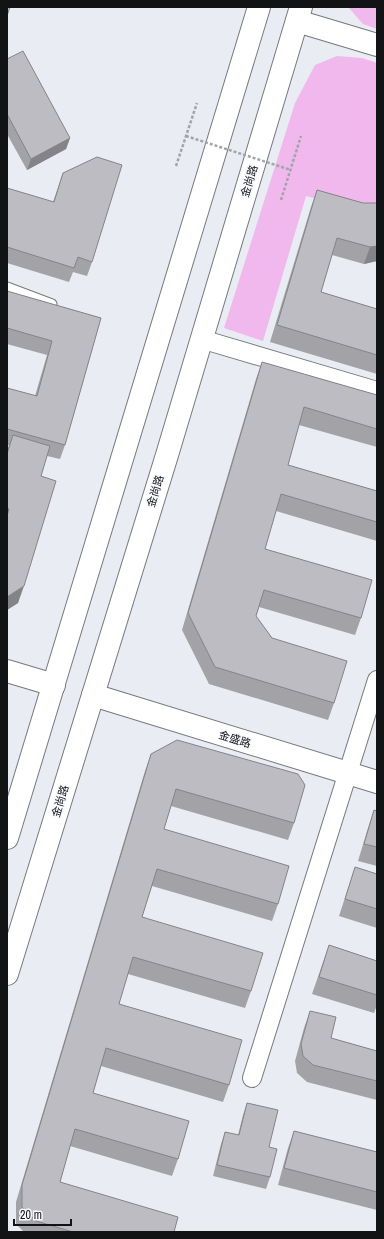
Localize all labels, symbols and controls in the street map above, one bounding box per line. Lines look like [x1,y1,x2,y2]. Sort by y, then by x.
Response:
street label: 金尚路 [237,163,261,199]
street label: 金尚路 [143,473,167,509]
street label: 金盛路 [217,727,253,751]
street label: 金尚路 [48,783,72,819]
scale bar [14,1201,71,1227]
text: 20 m [20,1207,42,1223]

